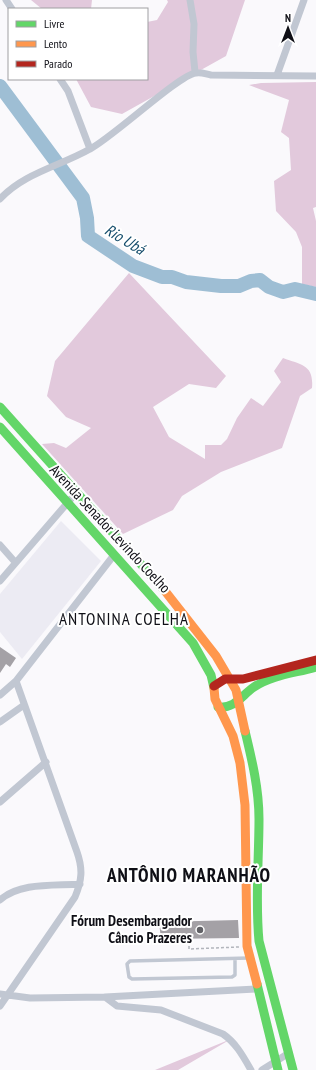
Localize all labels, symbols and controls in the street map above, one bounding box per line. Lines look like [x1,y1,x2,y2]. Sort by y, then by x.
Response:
legend [8,8,148,80]
north arrow [268,8,308,48]
text: N [285,11,291,25]
text: Livre [44,16,65,31]
text: Lento [44,36,67,51]
text: Parado [44,56,72,71]
water label: Rio Ubá [101,219,150,260]
street label: Avenida Senador Levindo Coelho [46,461,175,597]
district label: ANTONINA COELHA [59,608,189,630]
district label: ANTÔNIO MARANHÃO [106,863,271,887]
place label: Fórum Desembargador Câncio Prazeres [71,911,193,947]
marker: Fórum Desembargador Câncio Prazeres [195,925,205,935]

